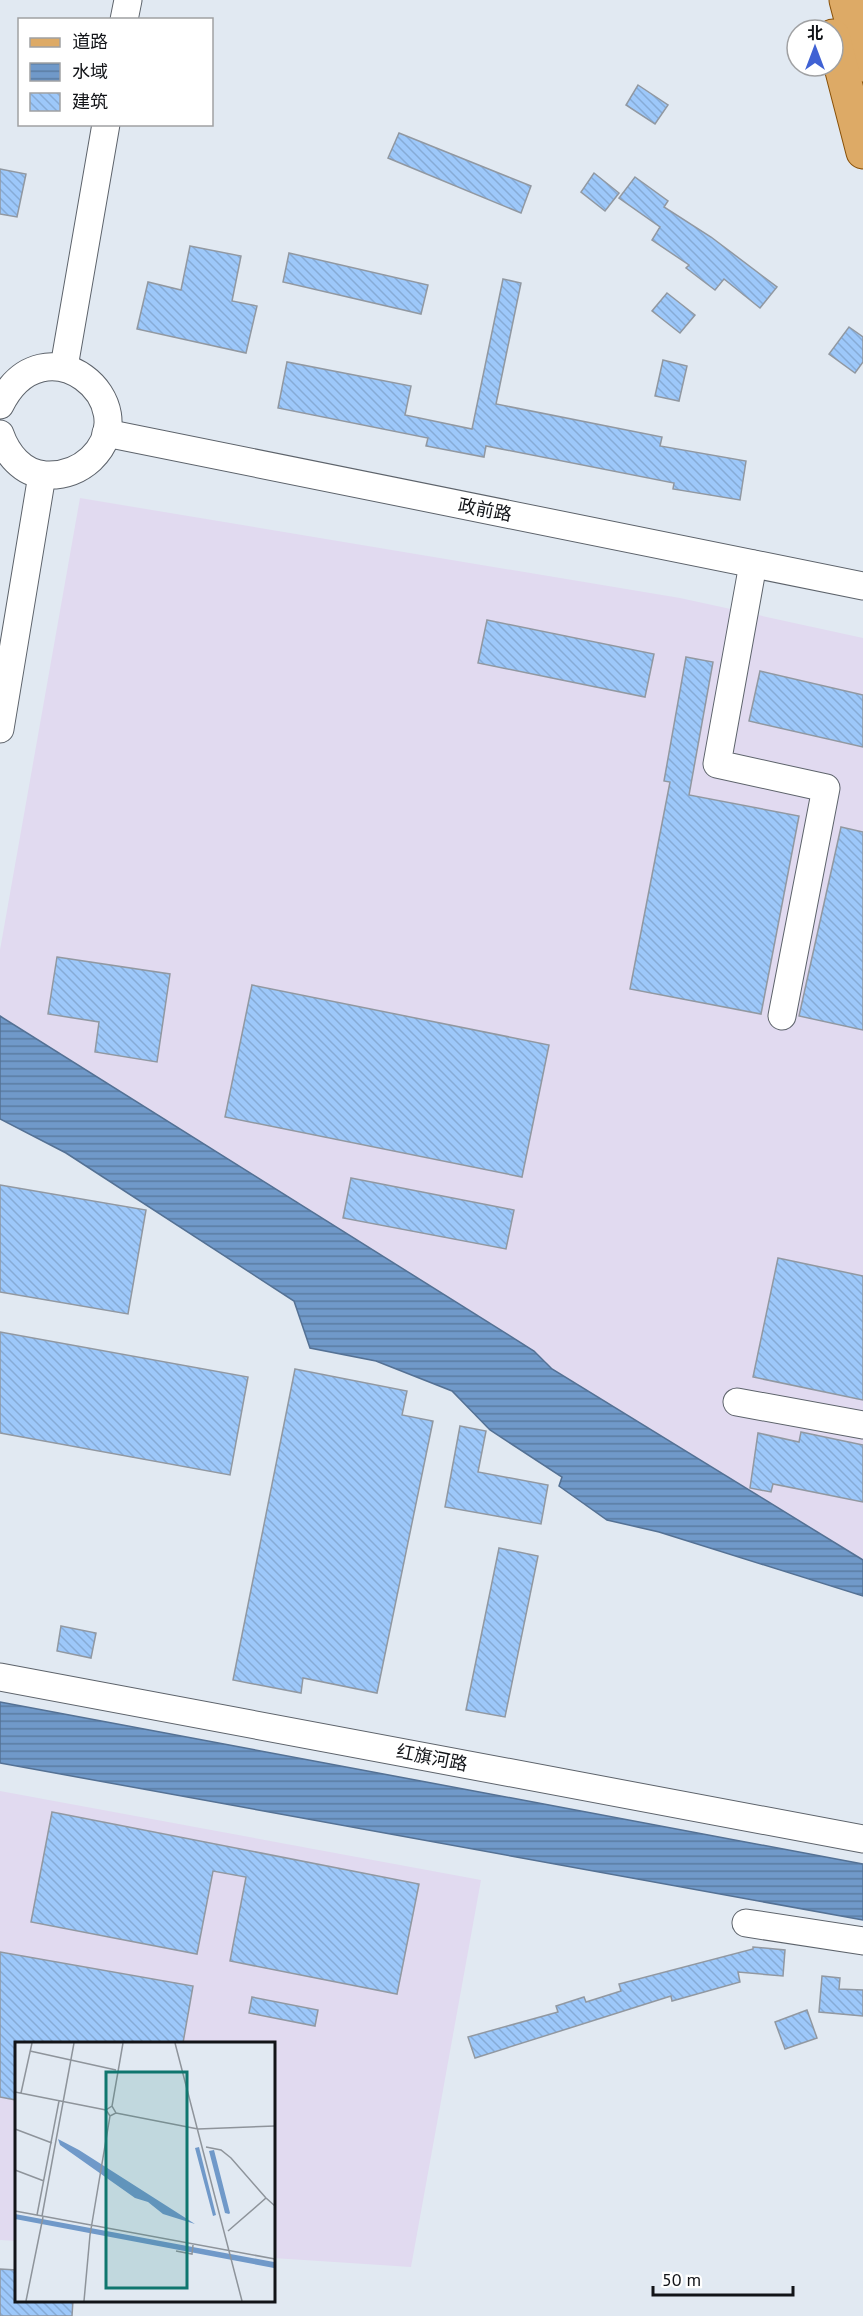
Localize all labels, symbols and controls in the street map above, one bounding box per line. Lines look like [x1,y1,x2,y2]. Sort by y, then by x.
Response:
legend [18,18,213,126]
north arrow [785,18,845,78]
text: 北 [807,23,823,43]
text: 道路 [72,30,108,53]
text: 水域 [72,60,108,83]
text: 建筑 [72,90,108,113]
street label: 政前路 [456,493,514,526]
street label: 红旗河路 [395,1739,470,1776]
inset map [15,2042,274,2301]
scale bar [653,2259,792,2297]
text: 50 m [662,2268,701,2291]

